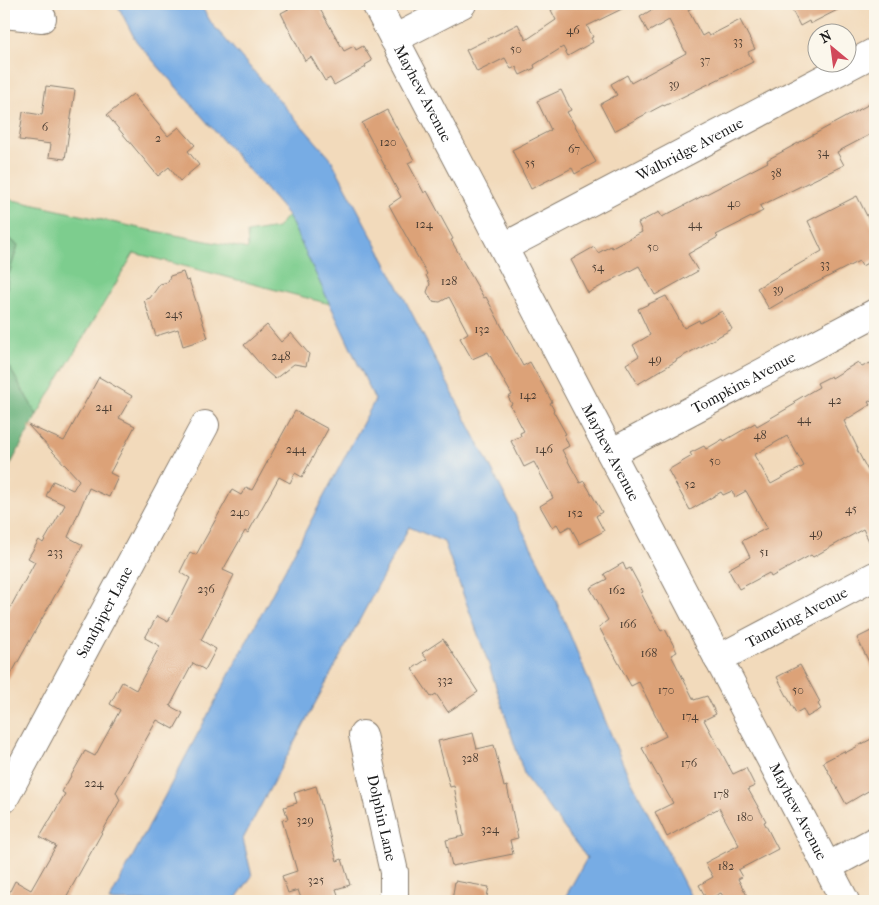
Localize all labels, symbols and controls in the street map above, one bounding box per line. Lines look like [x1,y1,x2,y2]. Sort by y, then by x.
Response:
north arrow [806,22,856,72]
house number: 46 [566,23,580,37]
text: N [817,27,835,47]
house number: 33 [733,34,743,48]
street label: Mayhew Avenue [390,42,456,146]
house number: 50 [510,42,522,56]
house number: 37 [700,53,711,67]
house number: 39 [668,77,680,91]
street label: Walbridge Avenue [632,113,747,185]
house number: 6 [42,120,49,134]
house number: 2 [155,131,161,145]
house number: 120 [379,135,397,149]
house number: 67 [568,142,580,156]
house number: 34 [817,145,830,159]
house number: 55 [525,156,535,170]
house number: 38 [771,166,781,180]
house number: 40 [727,196,741,210]
house number: 124 [415,217,434,231]
house number: 44 [688,217,703,231]
house number: 50 [647,240,659,254]
house number: 33 [820,257,830,271]
house number: 54 [592,260,605,274]
house number: 128 [441,274,457,288]
house number: 39 [772,282,784,296]
house number: 245 [165,307,183,321]
house number: 132 [474,322,490,336]
street label: Tompkins Avenue [689,348,799,418]
house number: 248 [271,349,291,363]
house number: 49 [648,352,662,366]
house number: 142 [519,388,537,402]
house number: 42 [828,393,842,407]
house number: 241 [95,400,113,414]
street label: Mayhew Avenue [578,401,643,504]
house number: 44 [797,412,812,426]
house number: 48 [753,428,767,442]
house number: 244 [286,442,307,456]
house number: 146 [535,442,553,456]
house number: 50 [709,454,721,468]
house number: 52 [684,477,696,491]
house number: 45 [845,502,857,516]
house number: 240 [230,505,250,519]
house number: 152 [567,506,583,520]
house number: 49 [809,526,823,540]
house number: 233 [47,545,63,559]
house number: 51 [759,545,769,559]
street label: Sandpiper Lane [72,563,137,661]
house number: 236 [197,582,215,596]
house number: 162 [609,583,625,597]
street label: Tameling Avenue [743,583,851,652]
house number: 166 [619,617,637,631]
house number: 168 [641,646,657,660]
house number: 332 [437,673,453,687]
house number: 170 [658,683,674,697]
house number: 50 [792,683,804,697]
house number: 174 [682,709,699,723]
house number: 328 [461,751,479,765]
house number: 176 [681,756,698,770]
street label: Mayhew Avenue [765,760,831,863]
street label: Dolphin Lane [363,773,400,863]
house number: 224 [84,776,105,790]
house number: 178 [713,787,729,801]
house number: 180 [737,810,753,824]
house number: 329 [296,813,314,827]
house number: 324 [481,822,500,836]
house number: 182 [718,859,734,873]
house number: 325 [308,873,324,887]

